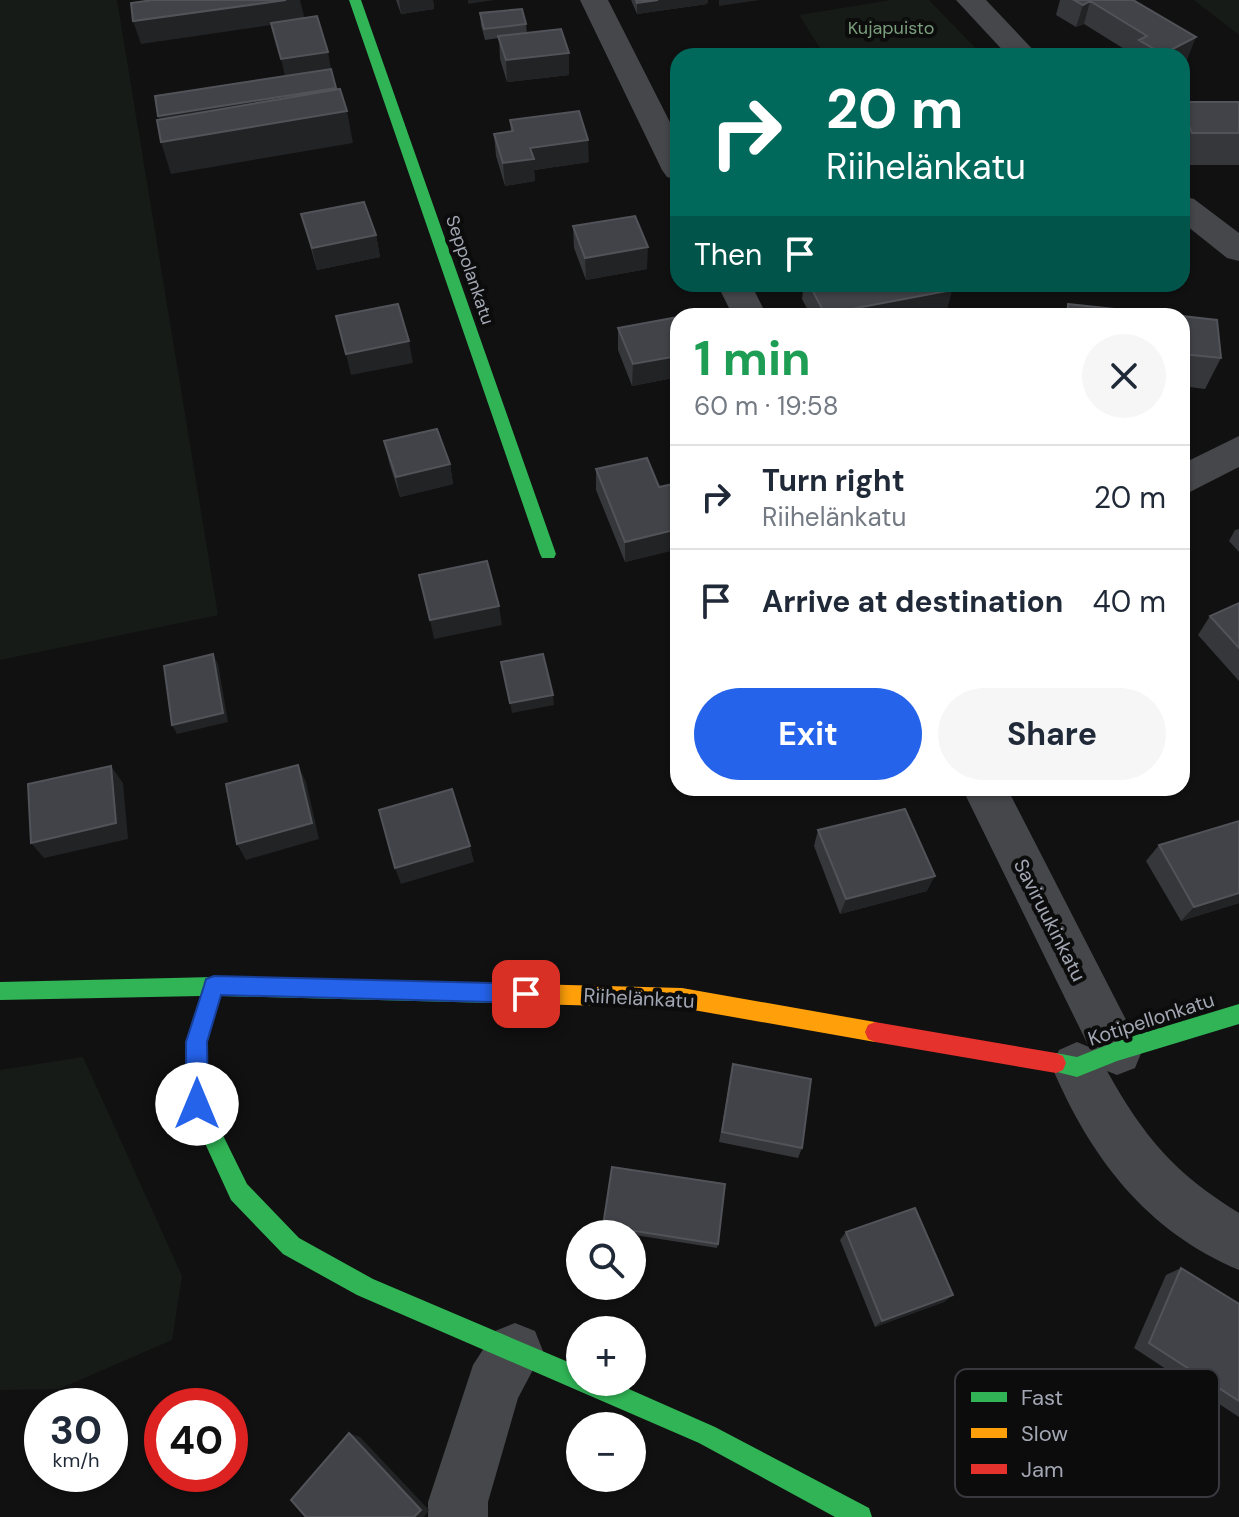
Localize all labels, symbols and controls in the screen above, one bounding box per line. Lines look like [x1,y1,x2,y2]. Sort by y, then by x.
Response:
park label: Kujapuisto [848,16,934,40]
text: 20 m [826,72,963,145]
icon: right [694,80,798,184]
text: Riihelänkatu [826,143,1026,190]
street label: Seppolankatu [440,212,500,328]
icon: arrive [778,232,822,276]
text: Then [694,235,762,274]
text: 1 min [694,327,811,390]
button: close [1082,334,1166,418]
text: 60 m · 19:58 [694,389,839,423]
text: Turn right [762,461,905,500]
icon: right [694,475,738,519]
text: 20 m [1094,478,1166,517]
text: Riihelänkatu [762,500,906,534]
icon: arrive [694,579,738,623]
text: Arrive at destination [762,582,1063,621]
text: 40 m [1093,582,1166,621]
button: Exit [694,688,922,780]
button: Share [938,688,1166,780]
street label: Saviruukinkatu [1008,854,1092,986]
pin [492,960,560,1028]
icon: arrive [504,972,548,1016]
street label: Riihelänkatu [583,982,695,1014]
street label: Kotipellonkatu [1085,986,1217,1052]
position arrow [155,1062,239,1146]
map controls [566,1220,646,1492]
button: search [566,1220,646,1300]
button: + [566,1316,646,1396]
legend [955,1369,1219,1497]
text: Fast [1021,1383,1063,1412]
speed limit sign: 40 [144,1388,248,1492]
text: 30 [50,1404,102,1456]
button: − [566,1412,646,1492]
text: Slow [1021,1419,1068,1448]
text: km/h [52,1447,100,1473]
text: Jam [1021,1455,1064,1484]

